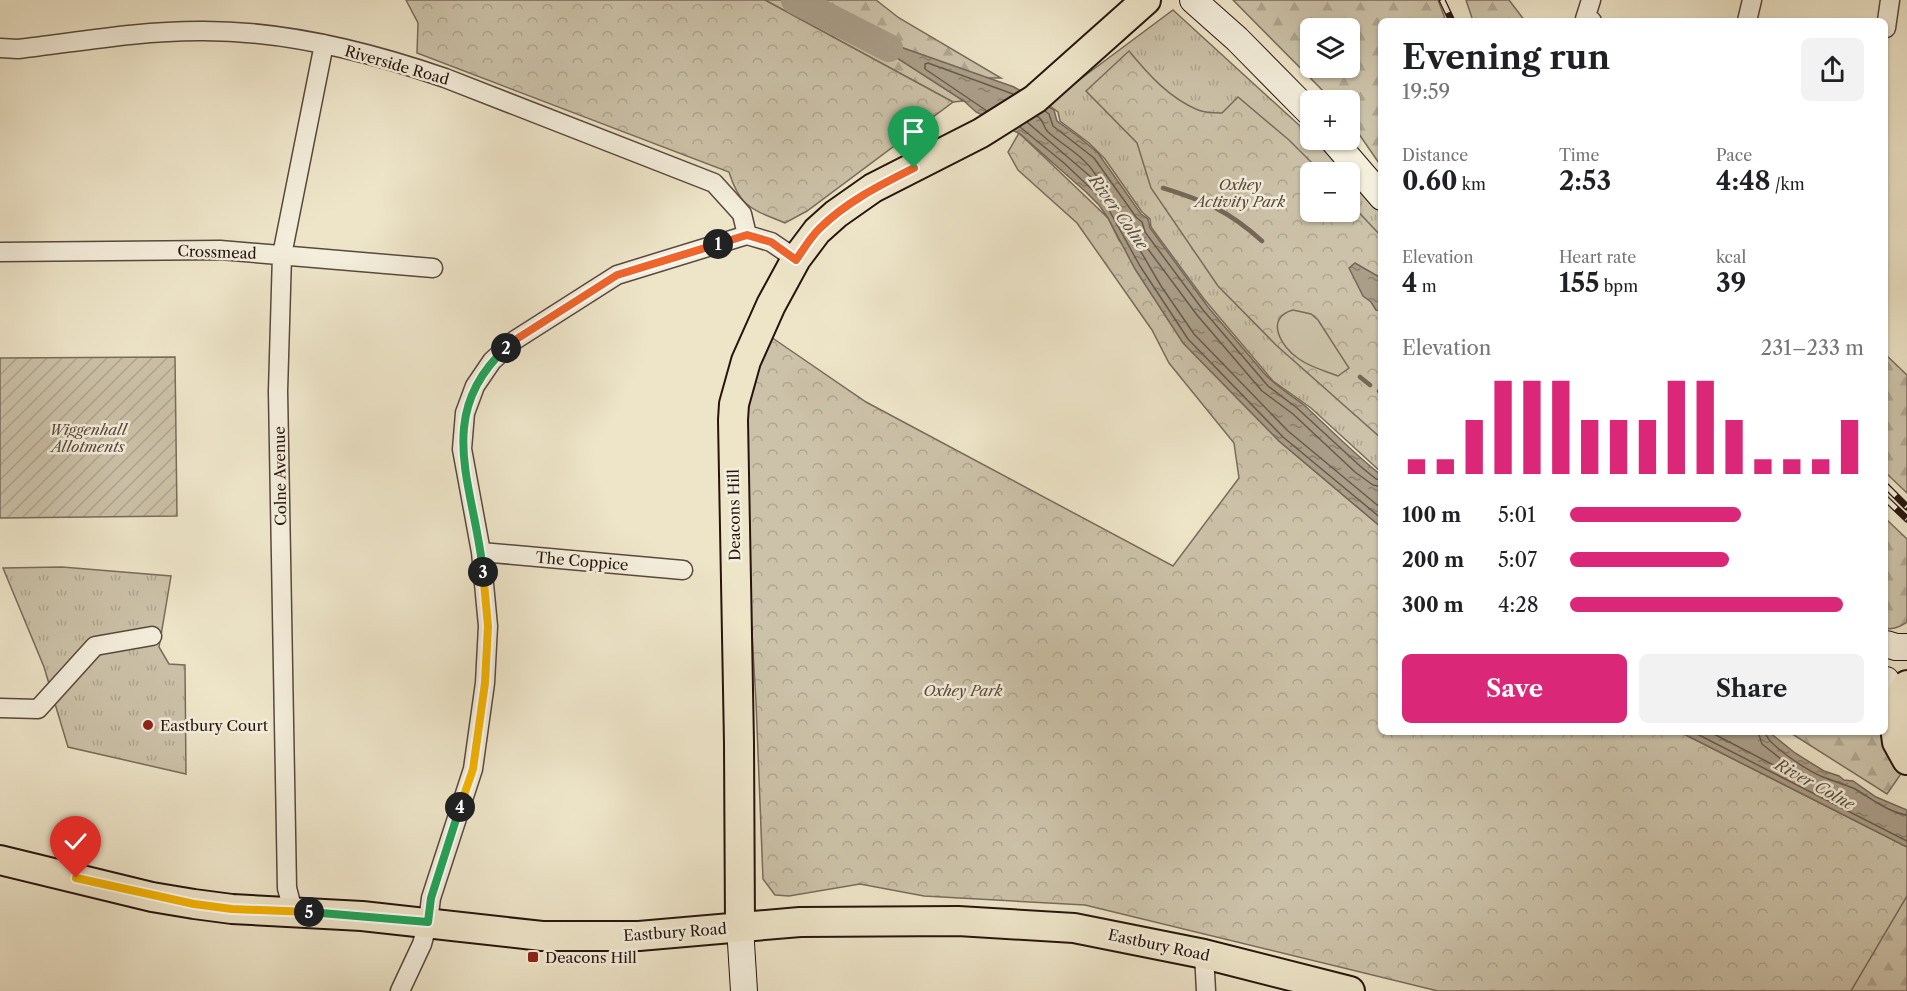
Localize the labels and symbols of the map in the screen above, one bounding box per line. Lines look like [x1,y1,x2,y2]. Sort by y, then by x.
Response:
street label: Riverside Road [343,41,451,89]
pin [888,106,939,168]
water label: River Colne [1084,169,1154,254]
park label: Oxhey Activity Park [1193,175,1285,211]
pin: 1 [703,229,733,259]
street label: Crossmead [177,241,257,263]
pin: 2 [491,333,521,363]
park label: Wiggenhall Allotments [49,420,129,456]
street label: Colne Avenue [270,426,290,526]
street label: Deacons Hill [724,468,744,561]
street label: The Coppice [535,547,629,575]
pin: 3 [468,557,498,587]
park label: Oxhey Park [923,681,1003,700]
place label: Eastbury Court [160,716,269,735]
marker: Eastbury Court [141,718,155,732]
water label: River Colne [1770,753,1859,815]
pin: 4 [445,792,475,822]
pin [50,816,101,878]
pin: 5 [294,897,324,927]
street label: Eastbury Road [623,919,727,945]
street label: Eastbury Road [1106,925,1212,965]
place label: Deacons Hill [545,948,637,967]
marker: Deacons Hill [526,950,540,964]

